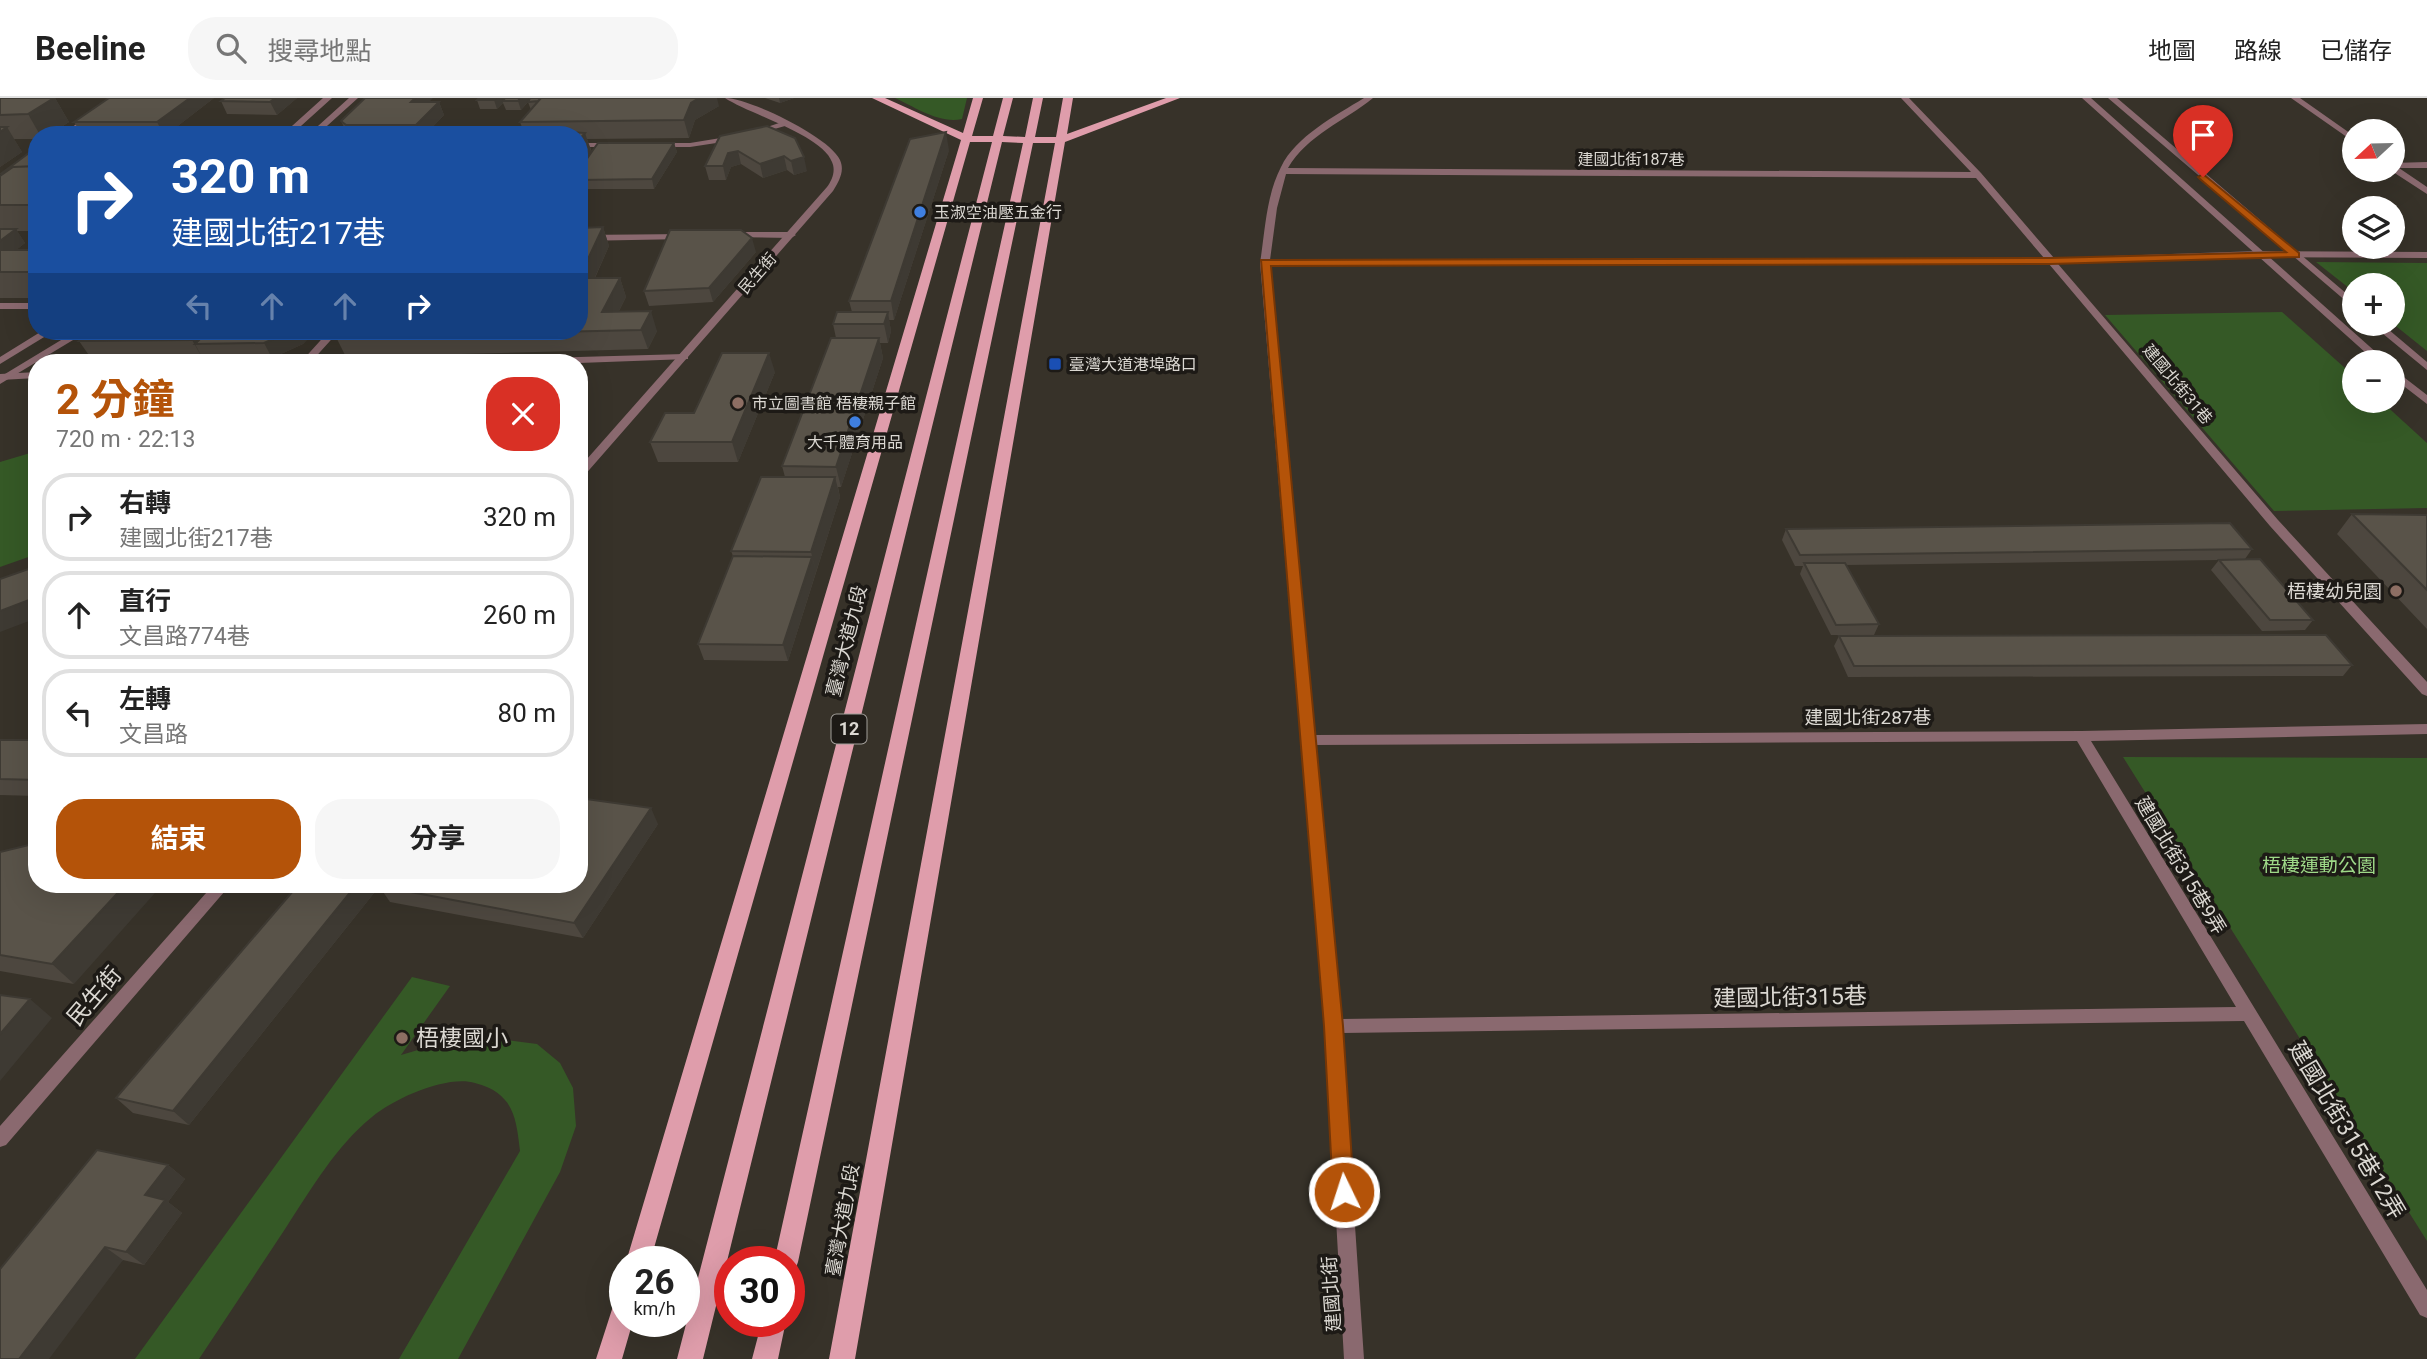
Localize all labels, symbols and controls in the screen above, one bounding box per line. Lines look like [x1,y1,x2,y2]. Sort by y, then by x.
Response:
search box [188,17,678,80]
text: Beeline [35,29,146,68]
icon: search [212,29,250,67]
text: 搜尋地點 [268,36,372,66]
text: 地圖 [2148,37,2196,65]
text: 路線 [2234,37,2282,65]
text: 已儲存 [2320,37,2392,65]
pin [2173,105,2233,177]
icon: arrive [2184,116,2222,154]
north arrow [2342,119,2404,182]
map controls [2342,119,2405,413]
text: 320 m [171,148,310,205]
street label: 建國北街187巷 [1578,150,1684,169]
icon: right [56,154,147,245]
button: layers [2342,196,2405,259]
place label: 玉淑空油壓五金行 [934,203,1062,222]
marker: 玉淑空油壓五金行 [912,204,928,220]
text: 建國北街217巷 [171,214,385,252]
street label: 民生街 [734,249,780,298]
button: + [2342,273,2405,336]
icon: left [180,287,218,325]
icon: ahead [253,287,291,325]
icon: ahead [326,287,364,325]
icon: right [399,287,437,325]
street label: 建國北街31巷 [2139,341,2216,428]
button: − [2342,350,2405,413]
place label: 臺灣大道港埠路口 [1069,355,1197,374]
marker: 臺灣大道港埠路口 [1047,356,1063,372]
text: 2 分鐘 [56,375,175,424]
button: close [486,377,560,451]
place label: 市立圖書館 梧棲親子館 [752,394,916,413]
marker: 市立圖書館 梧棲親子館 [730,395,746,411]
marker: 大千體育用品 [847,414,863,430]
text: 720 m · 22:13 [56,426,195,453]
place label: 大千體育用品 [807,433,903,452]
text: 右轉 [119,488,171,518]
icon: right [60,498,98,536]
text: 320 m [483,502,556,532]
text: 建國北街217巷 [119,525,273,552]
place label: 梧棲幼兒園 [2287,580,2382,603]
street label: 臺灣大道九段 [822,583,871,699]
marker: 梧棲幼兒園 [2388,583,2404,599]
text: 直行 [119,586,171,616]
icon: ahead [60,596,98,634]
text: 260 m [483,600,556,630]
text: 文昌路774巷 [119,623,250,650]
text: 左轉 [119,684,171,714]
icon: left [60,694,98,732]
text: 80 m [498,698,556,728]
street label: 建國北街287巷 [1804,706,1932,729]
road number: 12 [832,714,866,744]
text: 文昌路 [119,721,188,748]
street label: 建國北街315巷9弄 [2130,792,2231,938]
button: 結束 [56,799,301,879]
button: 分享 [315,799,560,879]
park label: 梧棲運動公園 [2262,854,2376,877]
street label: 民生街 [62,961,127,1031]
street label: 建國北街315巷 [1713,983,1867,1012]
place label: 梧棲國小 [416,1025,508,1052]
marker: 梧棲國小 [394,1030,410,1046]
street label: 建國北街315巷12弄 [2283,1036,2410,1224]
position arrow [1307,1155,1381,1229]
street label: 臺灣大道九段 [821,1162,864,1278]
speed limit sign: 30 [714,1246,805,1337]
street label: 建國北街 [1317,1255,1346,1333]
text: 26 [634,1262,675,1303]
text: km/h [633,1298,676,1319]

